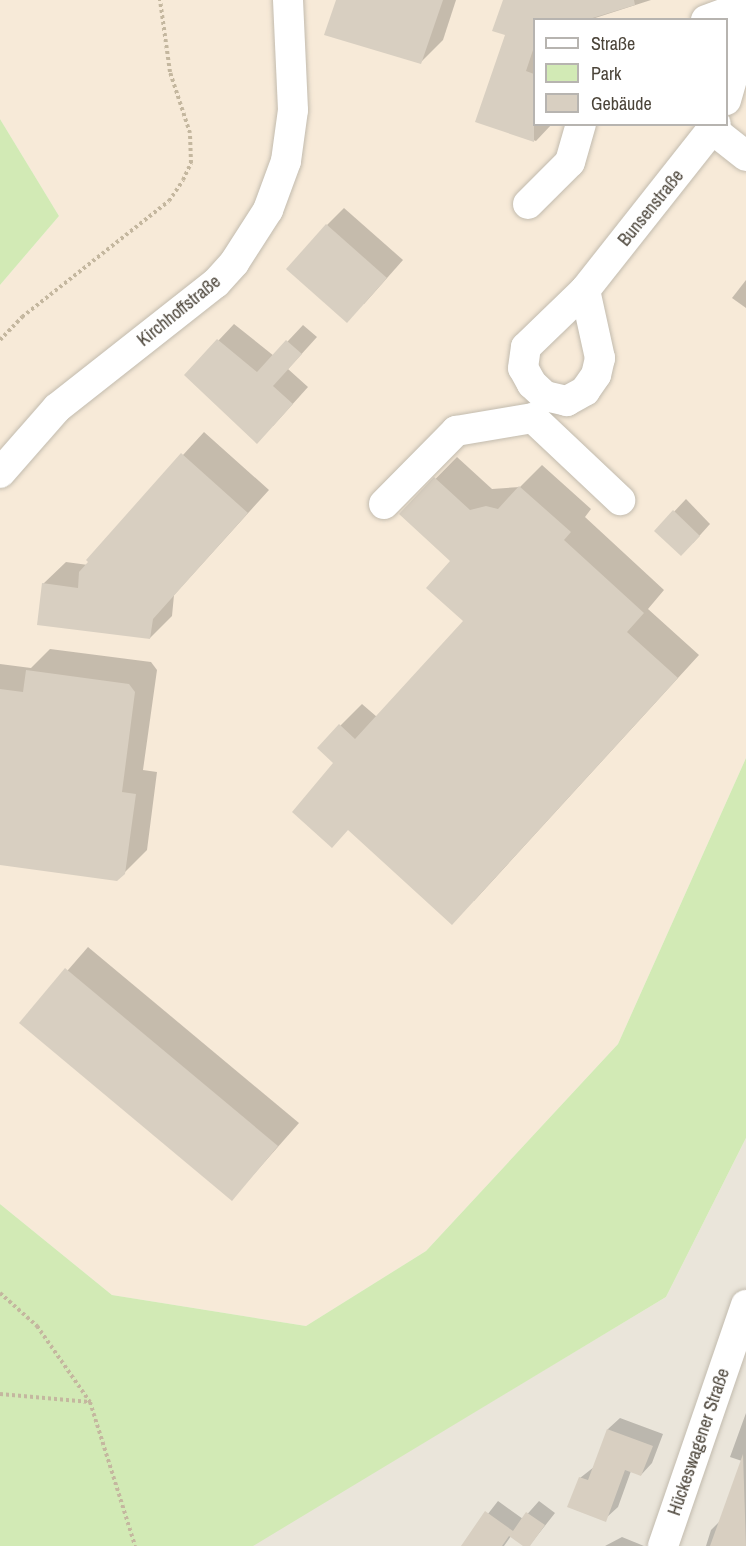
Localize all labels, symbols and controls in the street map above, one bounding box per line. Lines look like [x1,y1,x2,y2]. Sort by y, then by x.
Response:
legend [533,18,728,126]
text: Straße [591,31,635,56]
text: Park [591,61,621,86]
text: Gebäude [591,91,652,116]
street label: Bunsenstraße [614,165,688,251]
street label: Kirchhoffstraße [133,271,225,351]
street label: Hückeswagener Straße [664,1366,734,1518]

